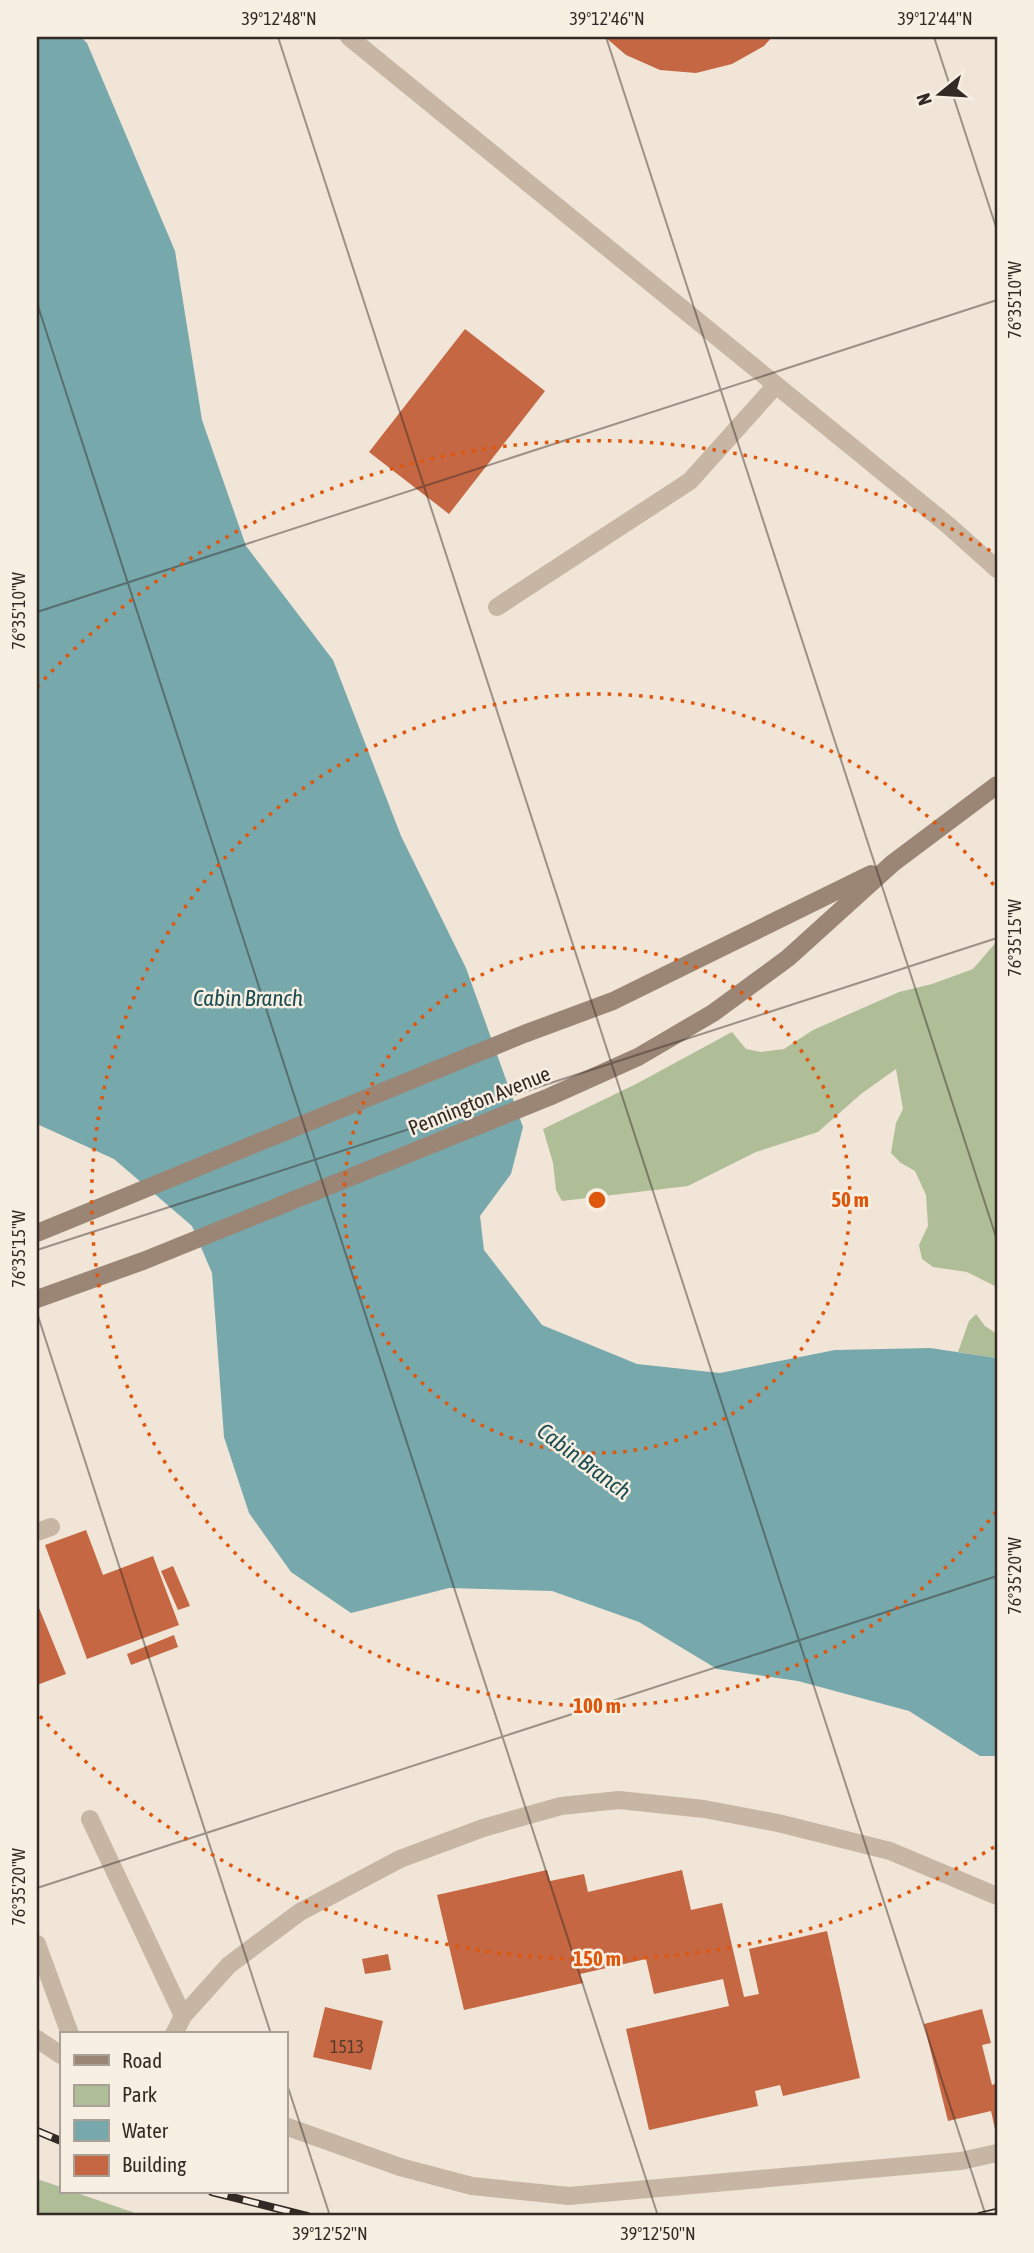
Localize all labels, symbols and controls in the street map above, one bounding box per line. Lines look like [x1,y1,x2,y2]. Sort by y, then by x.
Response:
text: 39°12'48"N [241,8,317,29]
text: 39°12'46"N [569,8,645,29]
text: 39°12'44"N [897,8,973,29]
north arrow [904,60,974,130]
text: N [912,91,936,108]
text: 76°35'10"W [1004,261,1025,339]
text: 76°35'10"W [8,572,29,650]
text: 76°35'15"W [1004,899,1025,977]
water label: Cabin Branch [193,985,303,1011]
street label: Pennington Avenue [405,1061,553,1139]
text: 50 m [831,1187,869,1211]
centre of rings [585,1188,609,1212]
text: 76°35'15"W [8,1210,29,1288]
water label: Cabin Branch [532,1417,636,1505]
text: 76°35'20"W [1004,1537,1025,1615]
text: 100 m [573,1693,621,1717]
text: 76°35'20"W [8,1848,29,1926]
text: 150 m [573,1946,621,1970]
legend [60,2032,287,2194]
house number: 1513 [330,2036,364,2057]
text: Road [122,2048,162,2072]
text: Park [122,2082,157,2106]
text: Water [122,2118,169,2142]
text: Building [122,2152,186,2176]
text: 39°12'52"N [292,2223,368,2244]
text: 39°12'50"N [620,2223,696,2244]

